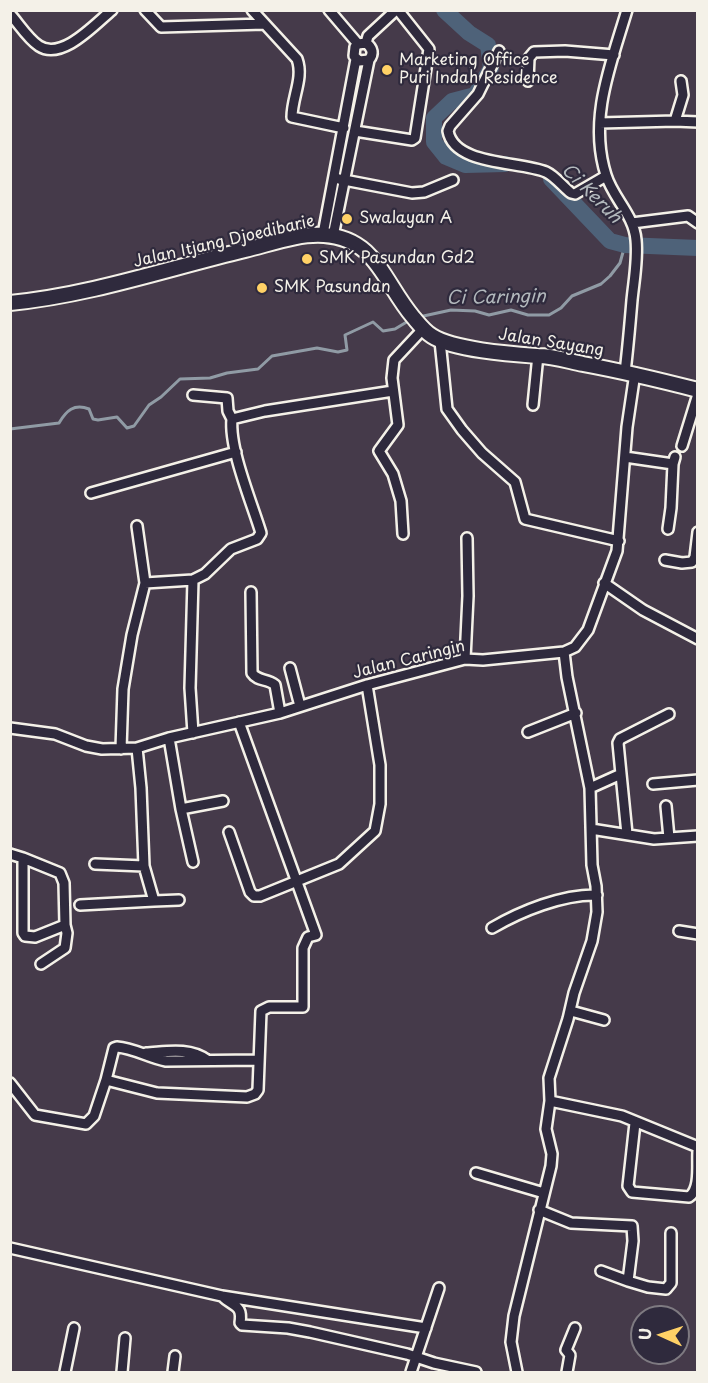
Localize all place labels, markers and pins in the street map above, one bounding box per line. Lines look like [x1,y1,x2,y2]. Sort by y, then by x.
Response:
place label: Marketing Office Puri Indah Residence [399,51,558,89]
marker: Marketing Office Puri Indah Residence [380,63,394,77]
place label: Swalayan A [359,209,452,229]
marker: Swalayan A [340,212,354,226]
place label: SMK Pasundan Gd2 [319,249,475,269]
marker: SMK Pasundan Gd2 [300,252,314,266]
place label: SMK Pasundan [274,278,391,298]
marker: SMK Pasundan [255,281,269,295]

